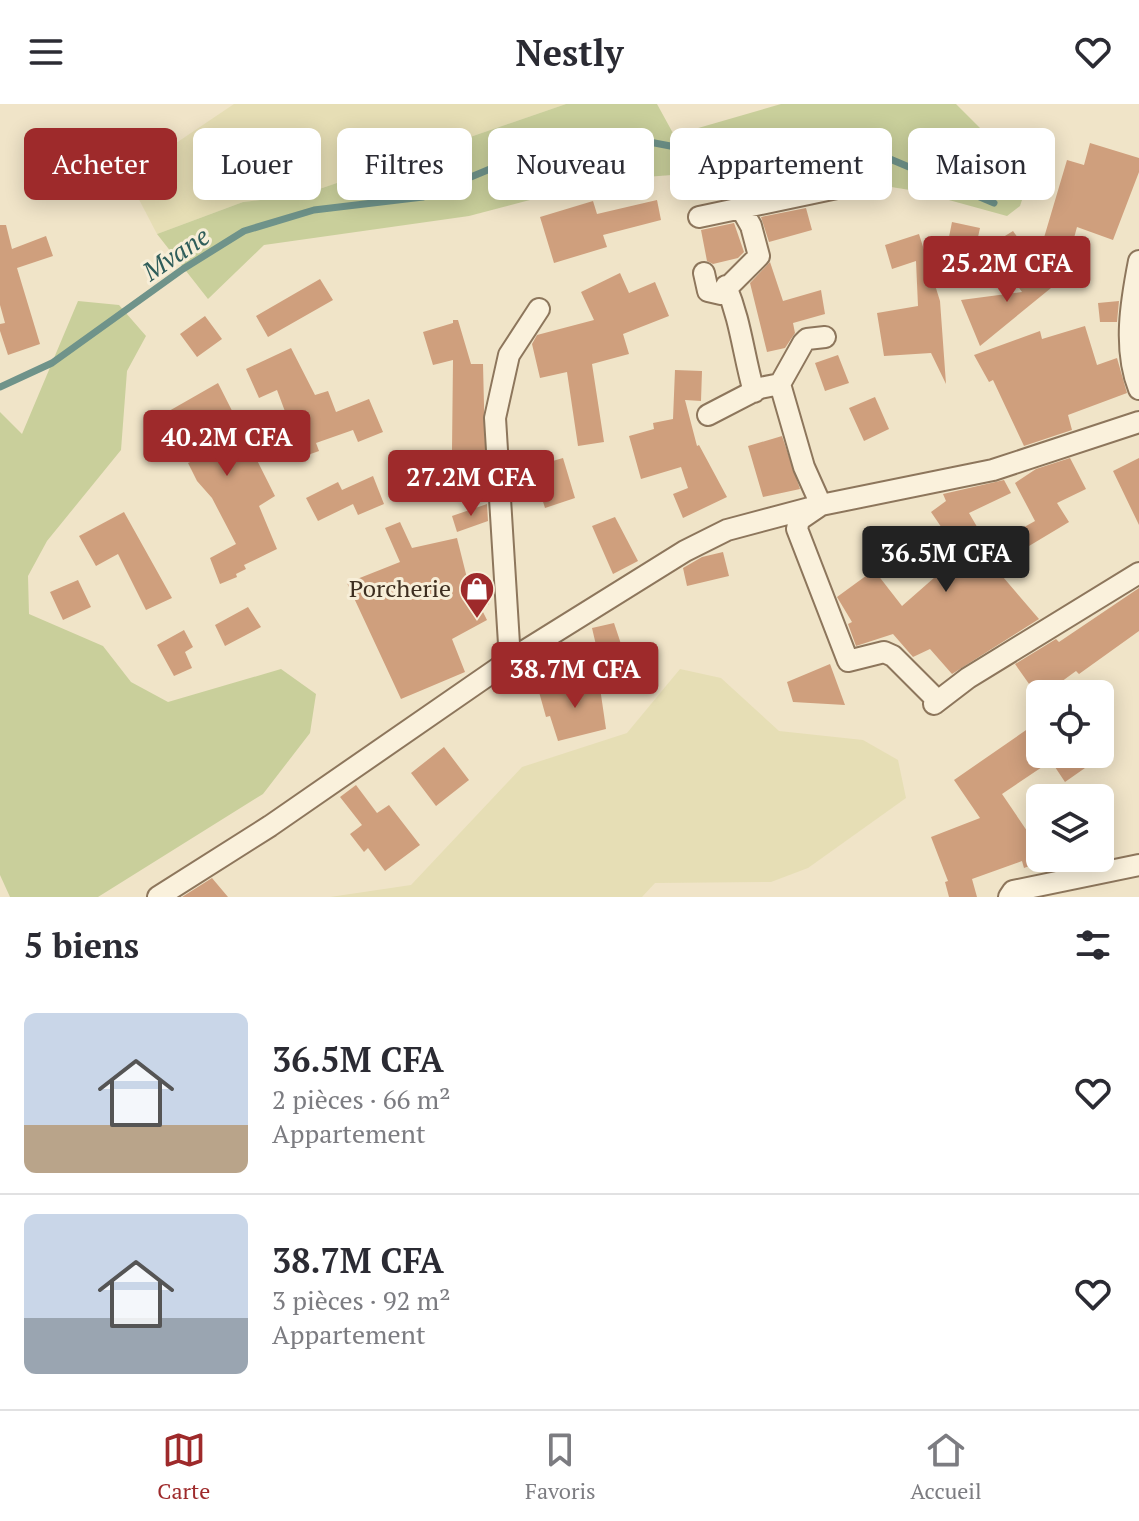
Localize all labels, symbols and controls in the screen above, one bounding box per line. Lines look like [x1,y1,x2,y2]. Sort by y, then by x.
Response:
text: Nestly [515,29,624,76]
icon: menu [24,30,68,74]
icon: heart [1071,30,1115,74]
chip: Acheter [24,128,177,200]
chip: Louer [193,128,321,200]
chip: Filtres [337,128,472,200]
chip: Nouveau [488,128,654,200]
chip: Appartement [670,128,892,200]
chip: Maison [908,128,1055,200]
water label: Mvane [135,218,216,288]
pin: 25.2M CFA [915,236,1099,304]
text: 25.2M CFA [941,245,1073,279]
pin: 40.2M CFA [135,410,319,478]
text: 40.2M CFA [161,419,293,453]
pin: 27.2M CFA [379,450,563,518]
text: 27.2M CFA [406,459,536,493]
pin: 36.5M CFA [854,526,1038,594]
text: 36.5M CFA [880,535,1012,569]
shop icon: Porcherie [458,570,496,620]
place label: Porcherie [349,572,451,604]
pin: 38.7M CFA [483,642,667,710]
text: 38.7M CFA [509,651,641,685]
map controls [1026,680,1114,872]
button: locate [1026,680,1114,768]
button: layers [1026,784,1114,872]
text: 5 biens [24,923,139,968]
icon: filters [1071,923,1115,967]
text: 36.5M CFA [272,1037,444,1082]
icon: home [88,1045,184,1141]
icon: heart [1071,1071,1115,1115]
text: 2 pièces · 66 m² [272,1082,450,1116]
text: Appartement [272,1116,426,1150]
text: 38.7M CFA [272,1238,444,1283]
icon: home [88,1246,184,1342]
icon: heart [1071,1272,1115,1316]
text: 3 pièces · 92 m² [272,1283,450,1317]
text: Appartement [272,1317,426,1351]
tab: Carte [157,1428,210,1505]
tab: Favoris [525,1428,596,1505]
tab: Accueil [910,1428,982,1505]

